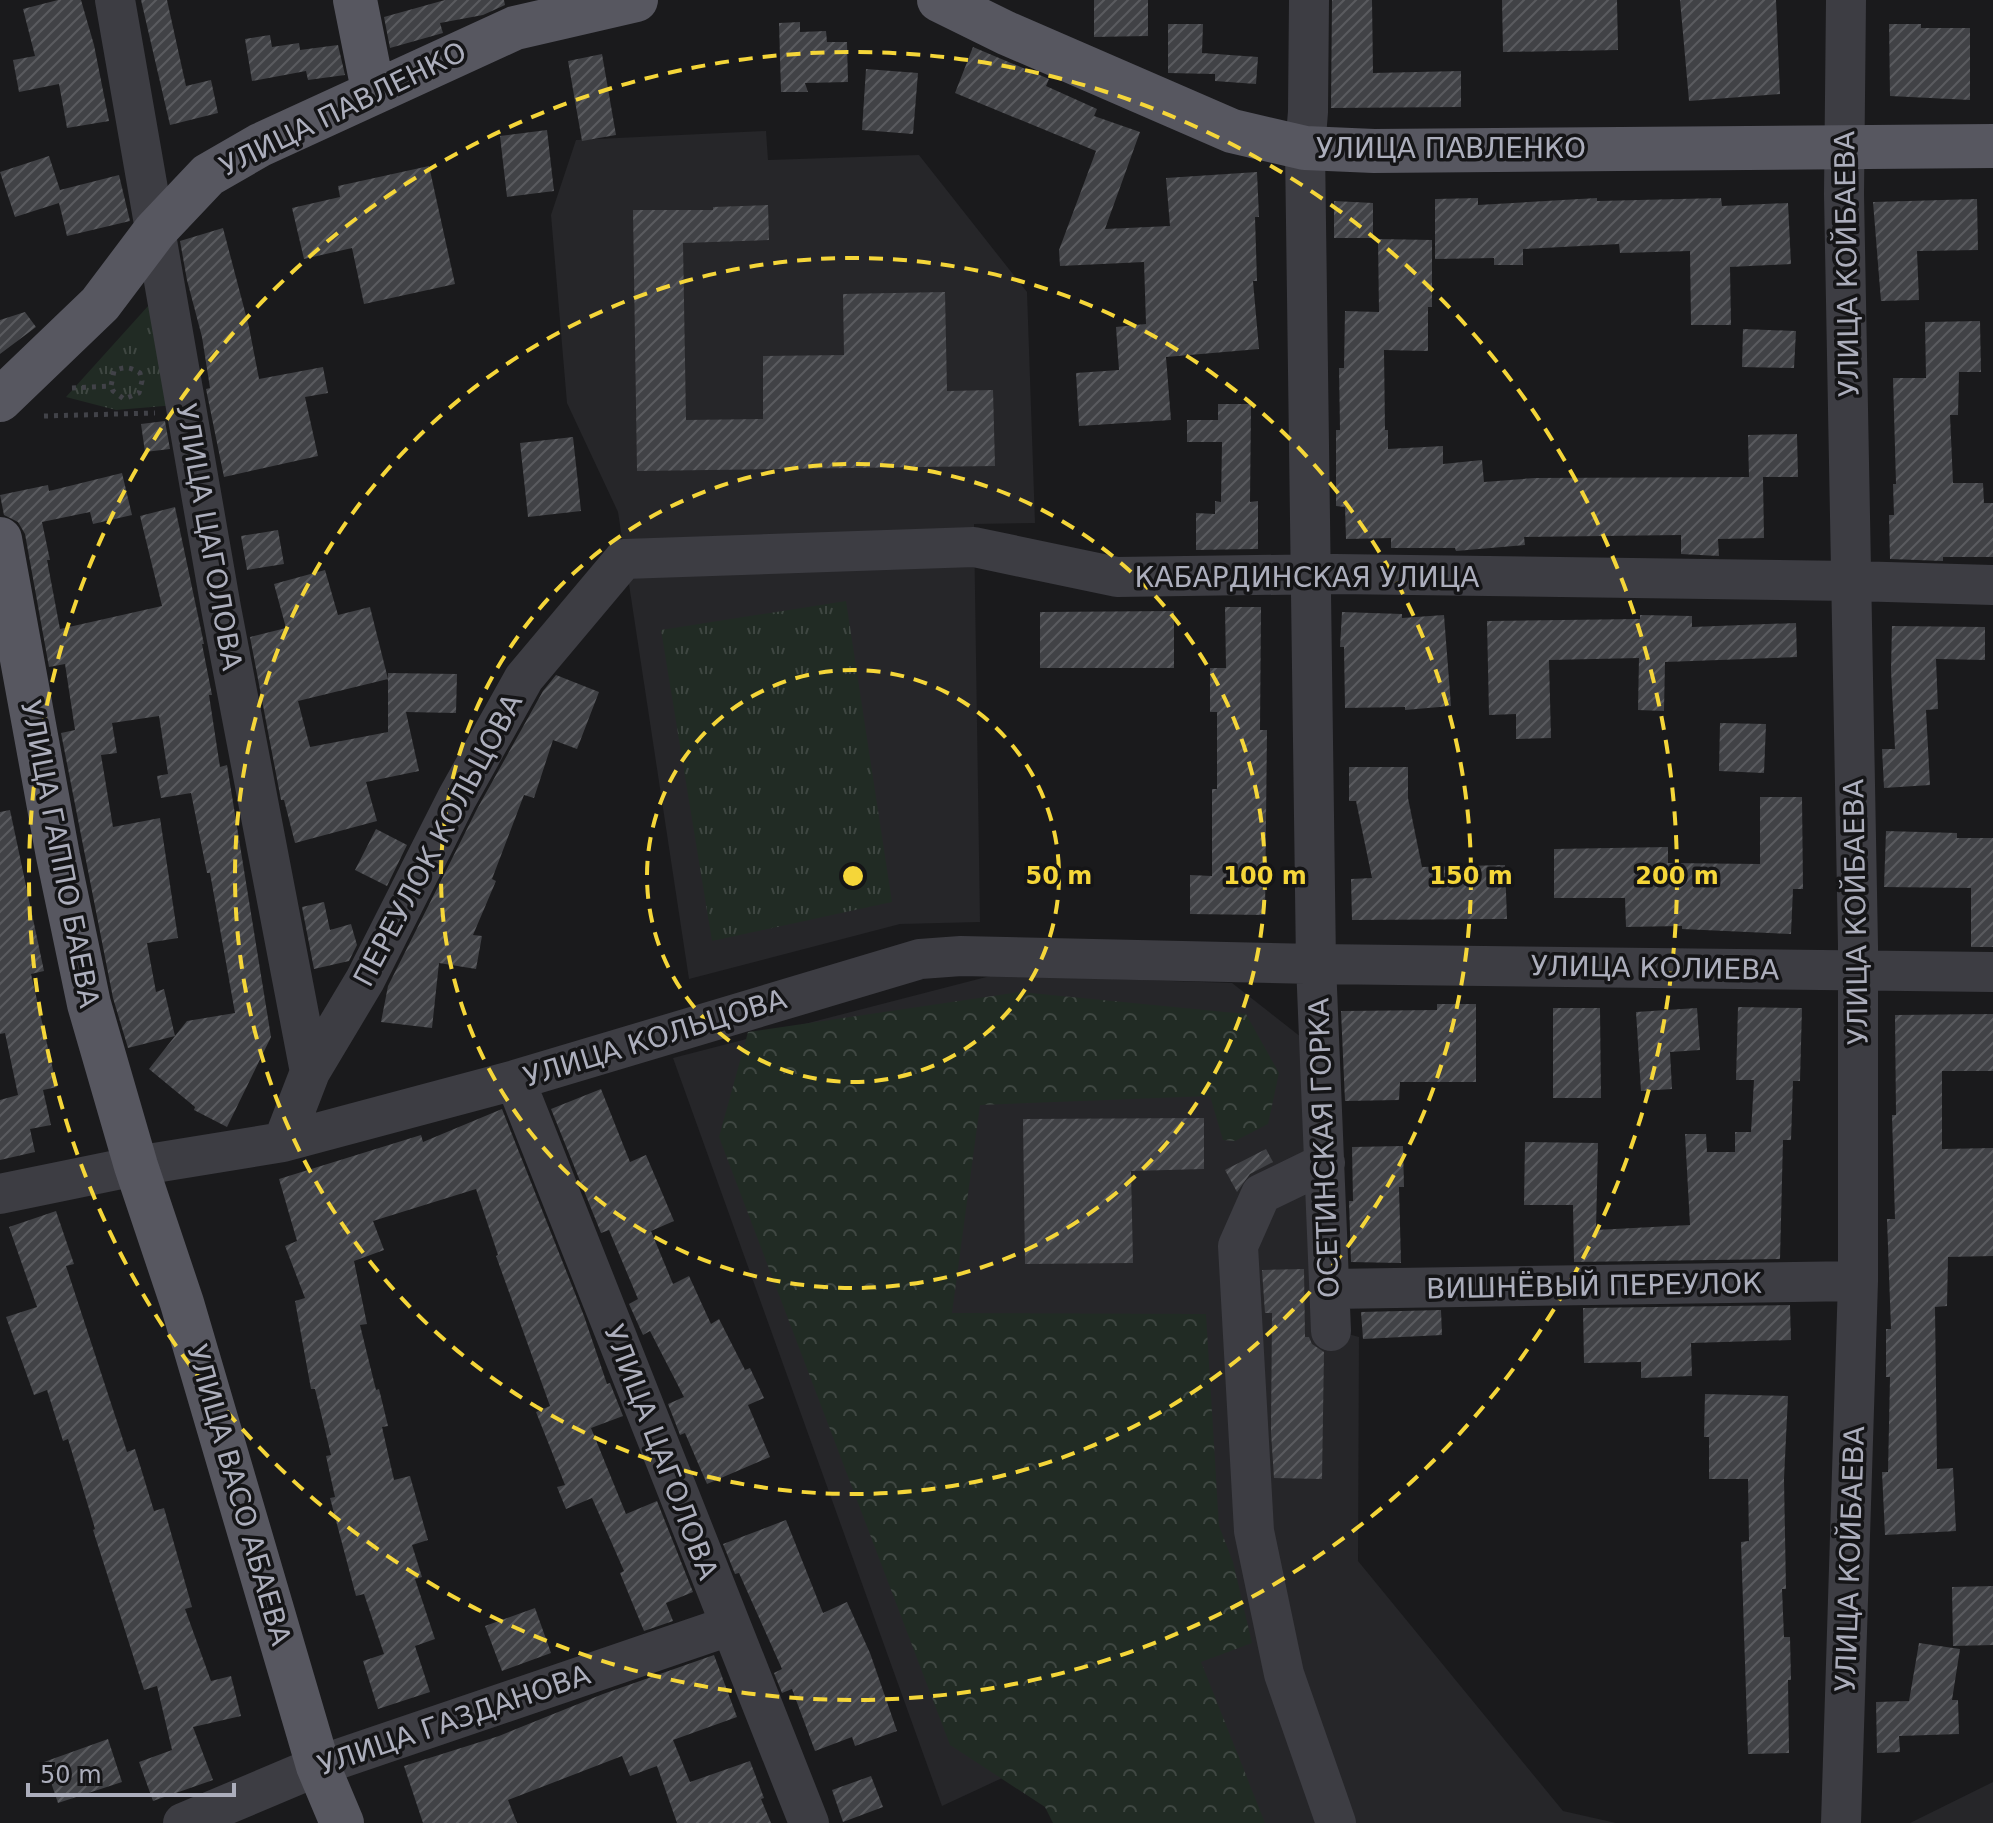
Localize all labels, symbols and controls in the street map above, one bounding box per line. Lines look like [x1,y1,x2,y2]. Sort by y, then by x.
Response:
street label: УЛИЦА ПАВЛЕНКО [214,35,472,183]
street label: УЛИЦА КОЙБАЕВА [1827,131,1866,397]
street label: УЛИЦА ПАВЛЕНКО [1316,132,1586,165]
street label: УЛИЦА ЦАГОЛОВА [169,401,249,673]
street label: КАБАРДИНСКАЯ УЛИЦА [1134,561,1480,594]
street label: ПЕРЕУЛОК КОЛЬЦОВА [347,688,529,992]
street label: УЛИЦА ГАППО БАЕВА [14,697,106,1011]
street label: УЛИЦА КОЙБАЕВА [1836,779,1875,1045]
centre of rings [839,862,867,890]
text: 50 m [1026,862,1092,890]
text: 100 m [1223,862,1307,890]
text: 150 m [1429,862,1513,890]
text: 200 m [1635,862,1719,890]
street label: УЛИЦА КОЛИЕВА [1530,949,1780,987]
street label: УЛИЦА КОЛЬЦОВА [520,982,790,1094]
street label: ОСЕТИНСКАЯ ГОРКА [1302,997,1346,1299]
street label: ВИШНЁВЫЙ ПЕРЕУЛОК [1426,1266,1762,1305]
street label: УЛИЦА ЦАГОЛОВА [597,1320,725,1584]
street label: УЛИЦА ВАСО АБАЕВА [180,1341,298,1649]
street label: УЛИЦА КОЙБАЕВА [1828,1425,1871,1693]
street label: УЛИЦА ГАЗДАНОВА [314,1658,594,1782]
scale bar [28,1747,234,1797]
text: 50 m [40,1761,102,1789]

